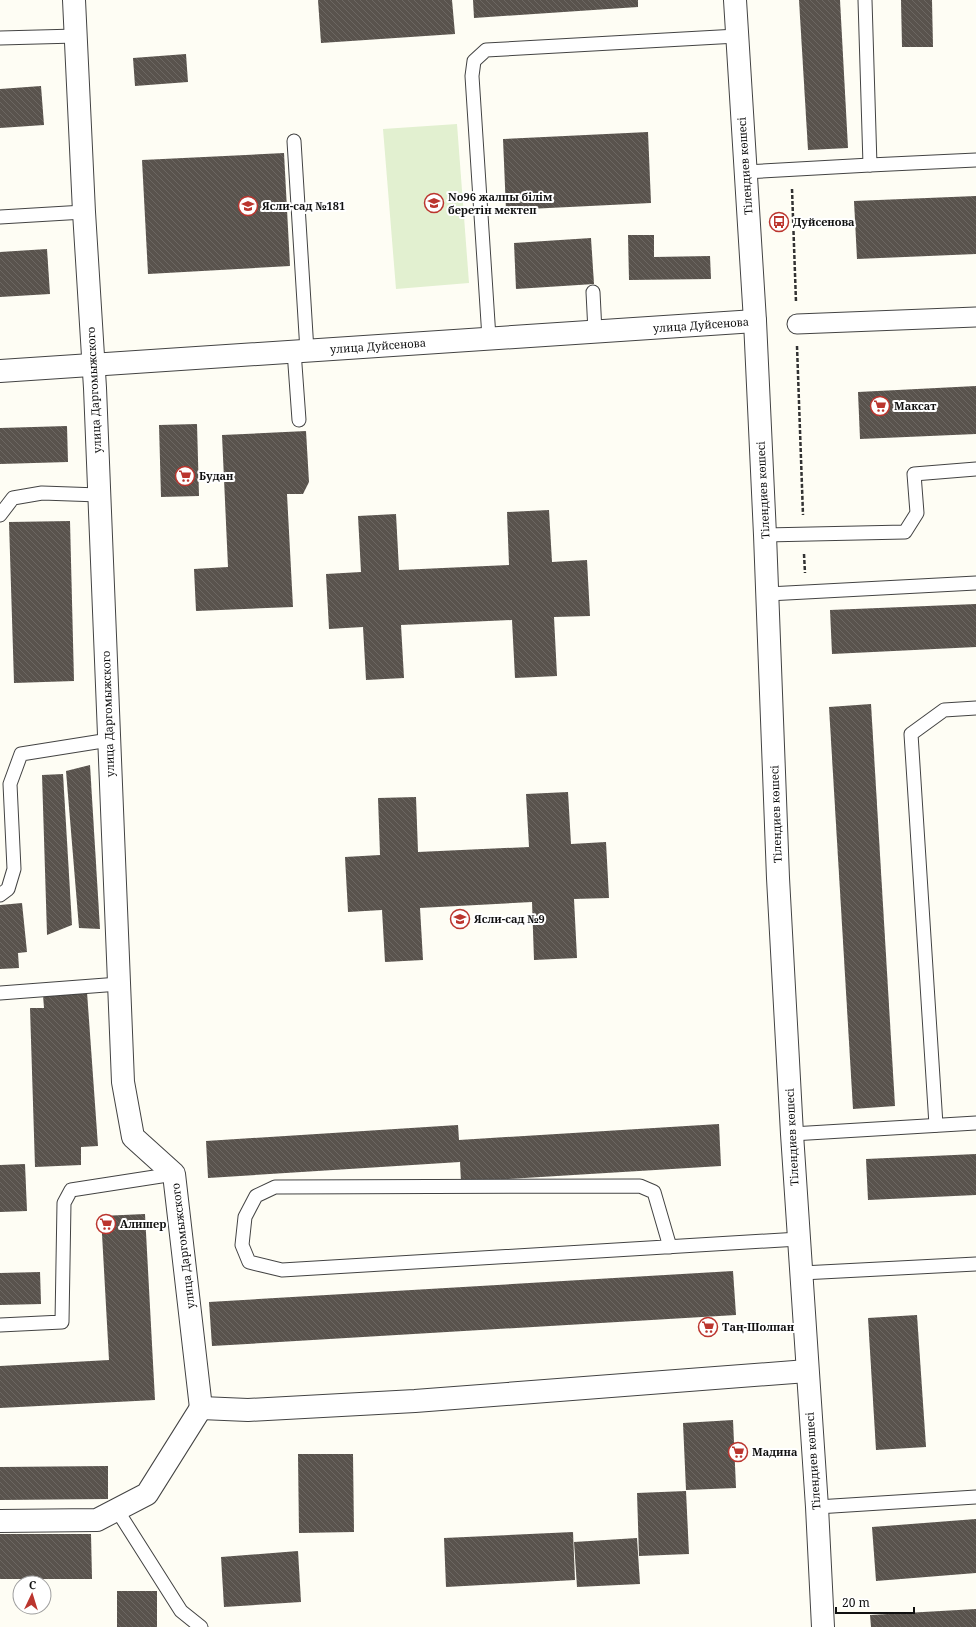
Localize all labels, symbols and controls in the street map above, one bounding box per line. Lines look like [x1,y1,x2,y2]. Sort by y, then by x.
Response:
street label: Тілендиев көшесі [734,116,755,215]
place label: No96 жалпы білім беретін мектеп [448,189,553,217]
school or university icon: No96 жалпы білім беретін мектеп [423,192,445,214]
school or university icon: Ясли-сад №181 [237,195,259,217]
place label: Ясли-сад №181 [261,198,345,213]
bus stop icon: Дуйсенова [768,211,790,233]
place label: Дуйсенова [793,214,855,229]
street label: улица Дуйсенова [653,314,749,335]
street label: улица Даргомыжского [83,326,104,454]
street label: улица Дуйсенова [330,335,426,356]
supermarket icon: Максат [869,395,891,417]
place label: Максат [894,398,936,413]
street label: Тілендиев көшесі [752,441,773,539]
supermarket icon: Будан [174,465,196,487]
place label: Будан [199,468,234,483]
street label: улица Даргомыжского [98,650,117,778]
street label: Тілендиев көшесі [766,765,785,863]
school or university icon: Ясли-сад №9 [449,908,471,930]
place label: Ясли-сад №9 [473,911,545,926]
street label: Тілендиев көшесі [781,1088,802,1186]
street label: улица Даргомыжского [167,1182,198,1310]
supermarket icon: Алишер [95,1213,117,1235]
place label: Алишер [120,1216,166,1231]
supermarket icon: Таң-Шолпан [697,1316,719,1338]
place label: Таң-Шолпан [722,1319,795,1334]
street label: Тілендиев көшесі [802,1411,823,1510]
supermarket icon: Мадина [727,1441,749,1463]
place label: Мадина [752,1444,798,1459]
north arrow [12,1575,52,1615]
text: С [29,1577,37,1592]
scale bar [836,1589,914,1615]
text: 20 m [842,1594,870,1611]

